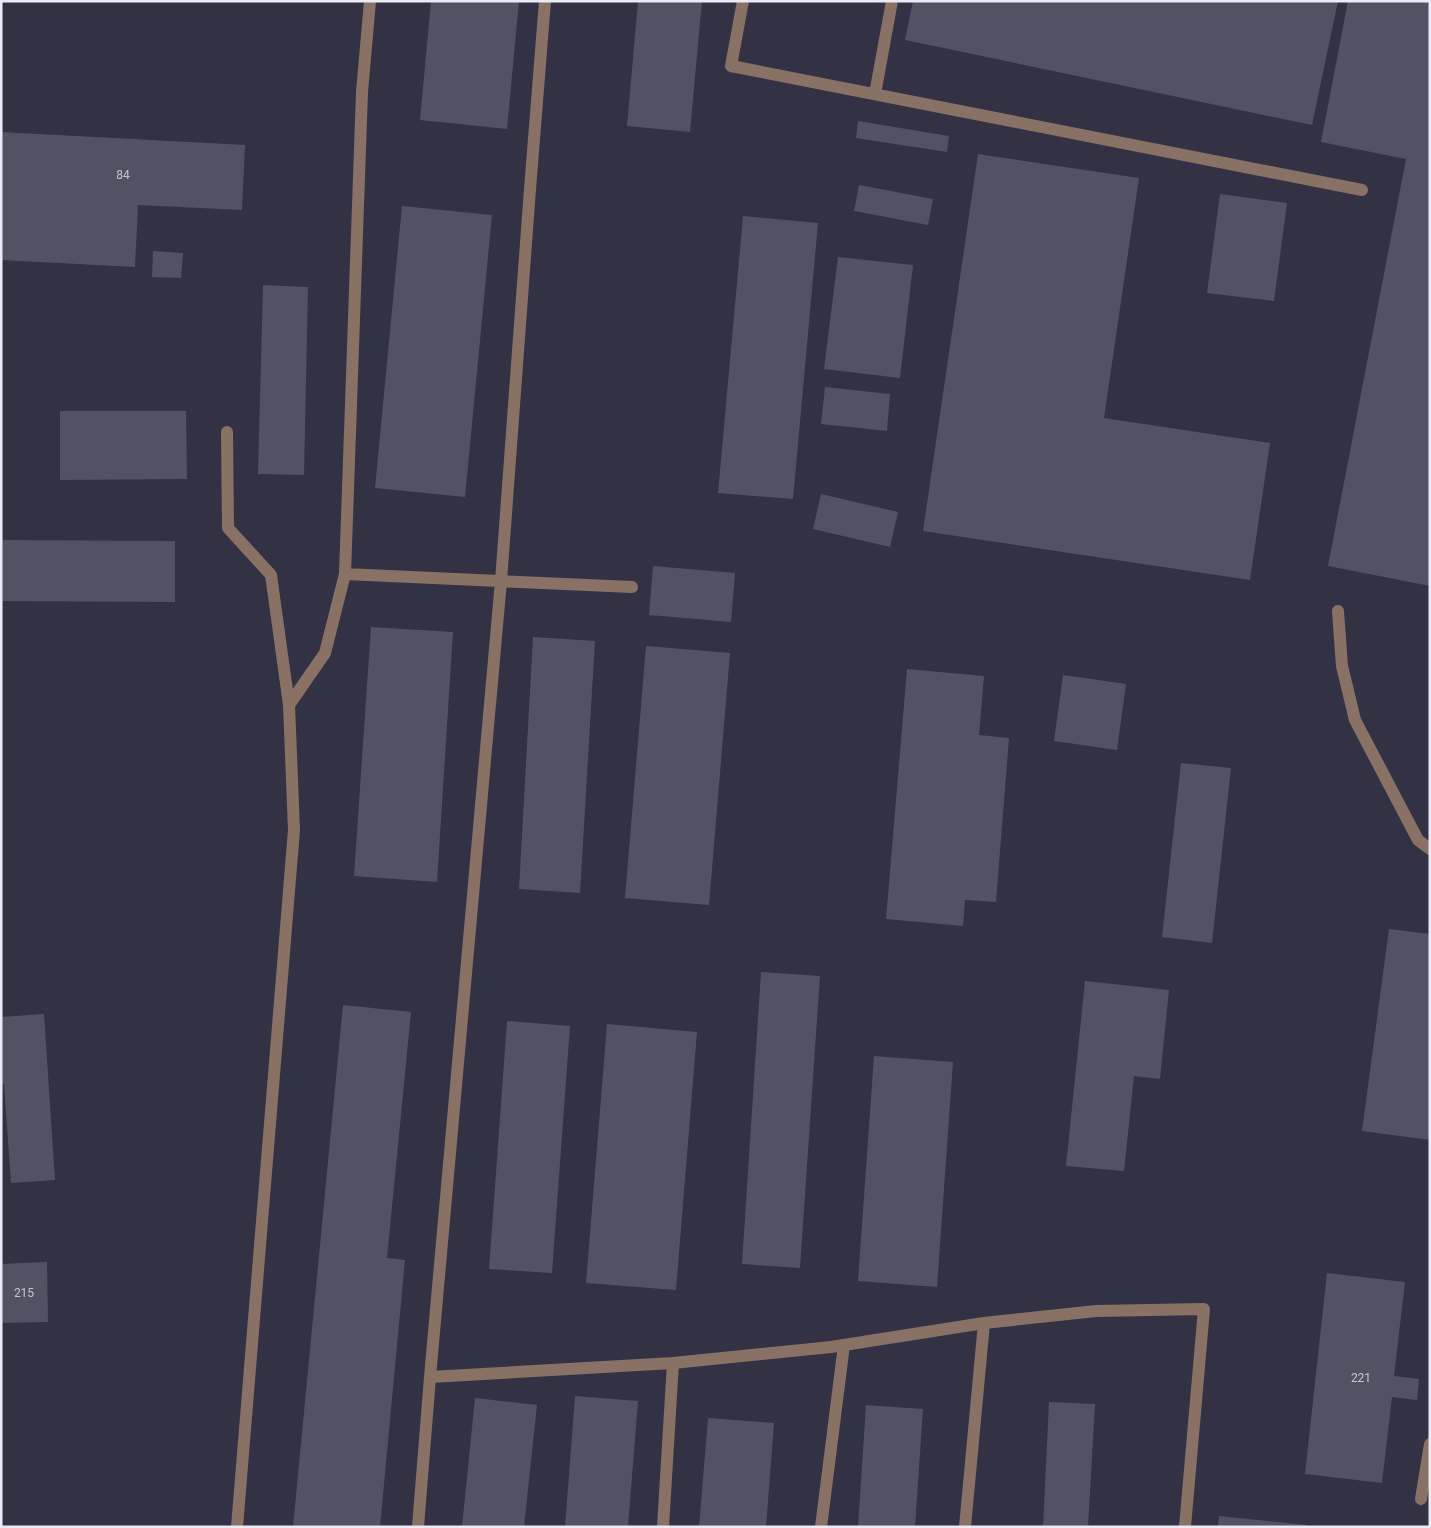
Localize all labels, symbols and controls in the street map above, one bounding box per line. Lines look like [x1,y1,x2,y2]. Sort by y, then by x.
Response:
house number: 84 [116,168,130,182]
house number: 215 [14,1286,34,1300]
house number: 221 [1351,1371,1371,1385]

